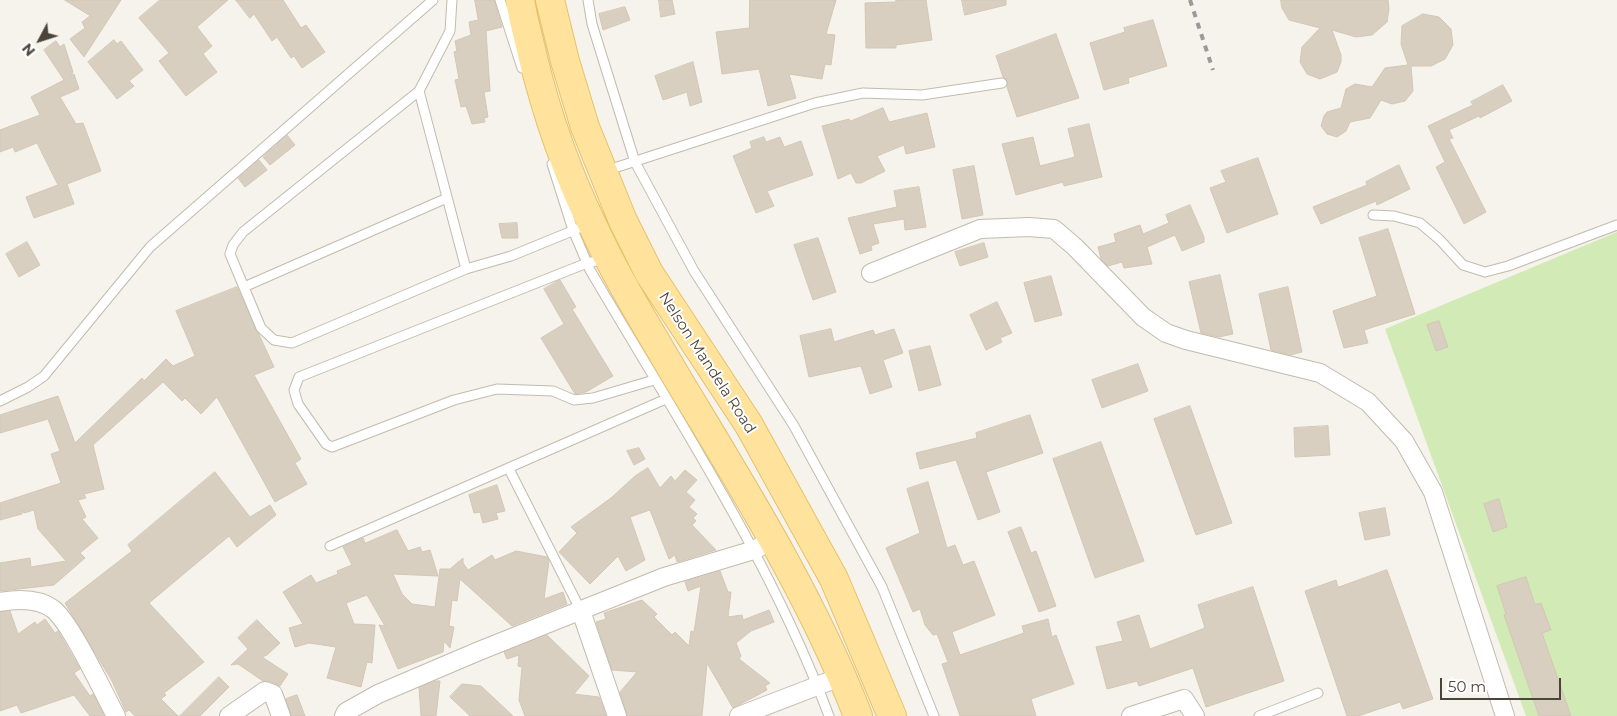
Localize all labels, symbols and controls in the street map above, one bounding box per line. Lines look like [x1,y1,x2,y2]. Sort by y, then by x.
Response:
north arrow [15,15,65,65]
text: N [18,40,39,60]
street label: Nelson Mandela Road [655,289,759,437]
scale bar [1442,668,1563,700]
text: 50 m [1448,677,1486,696]

